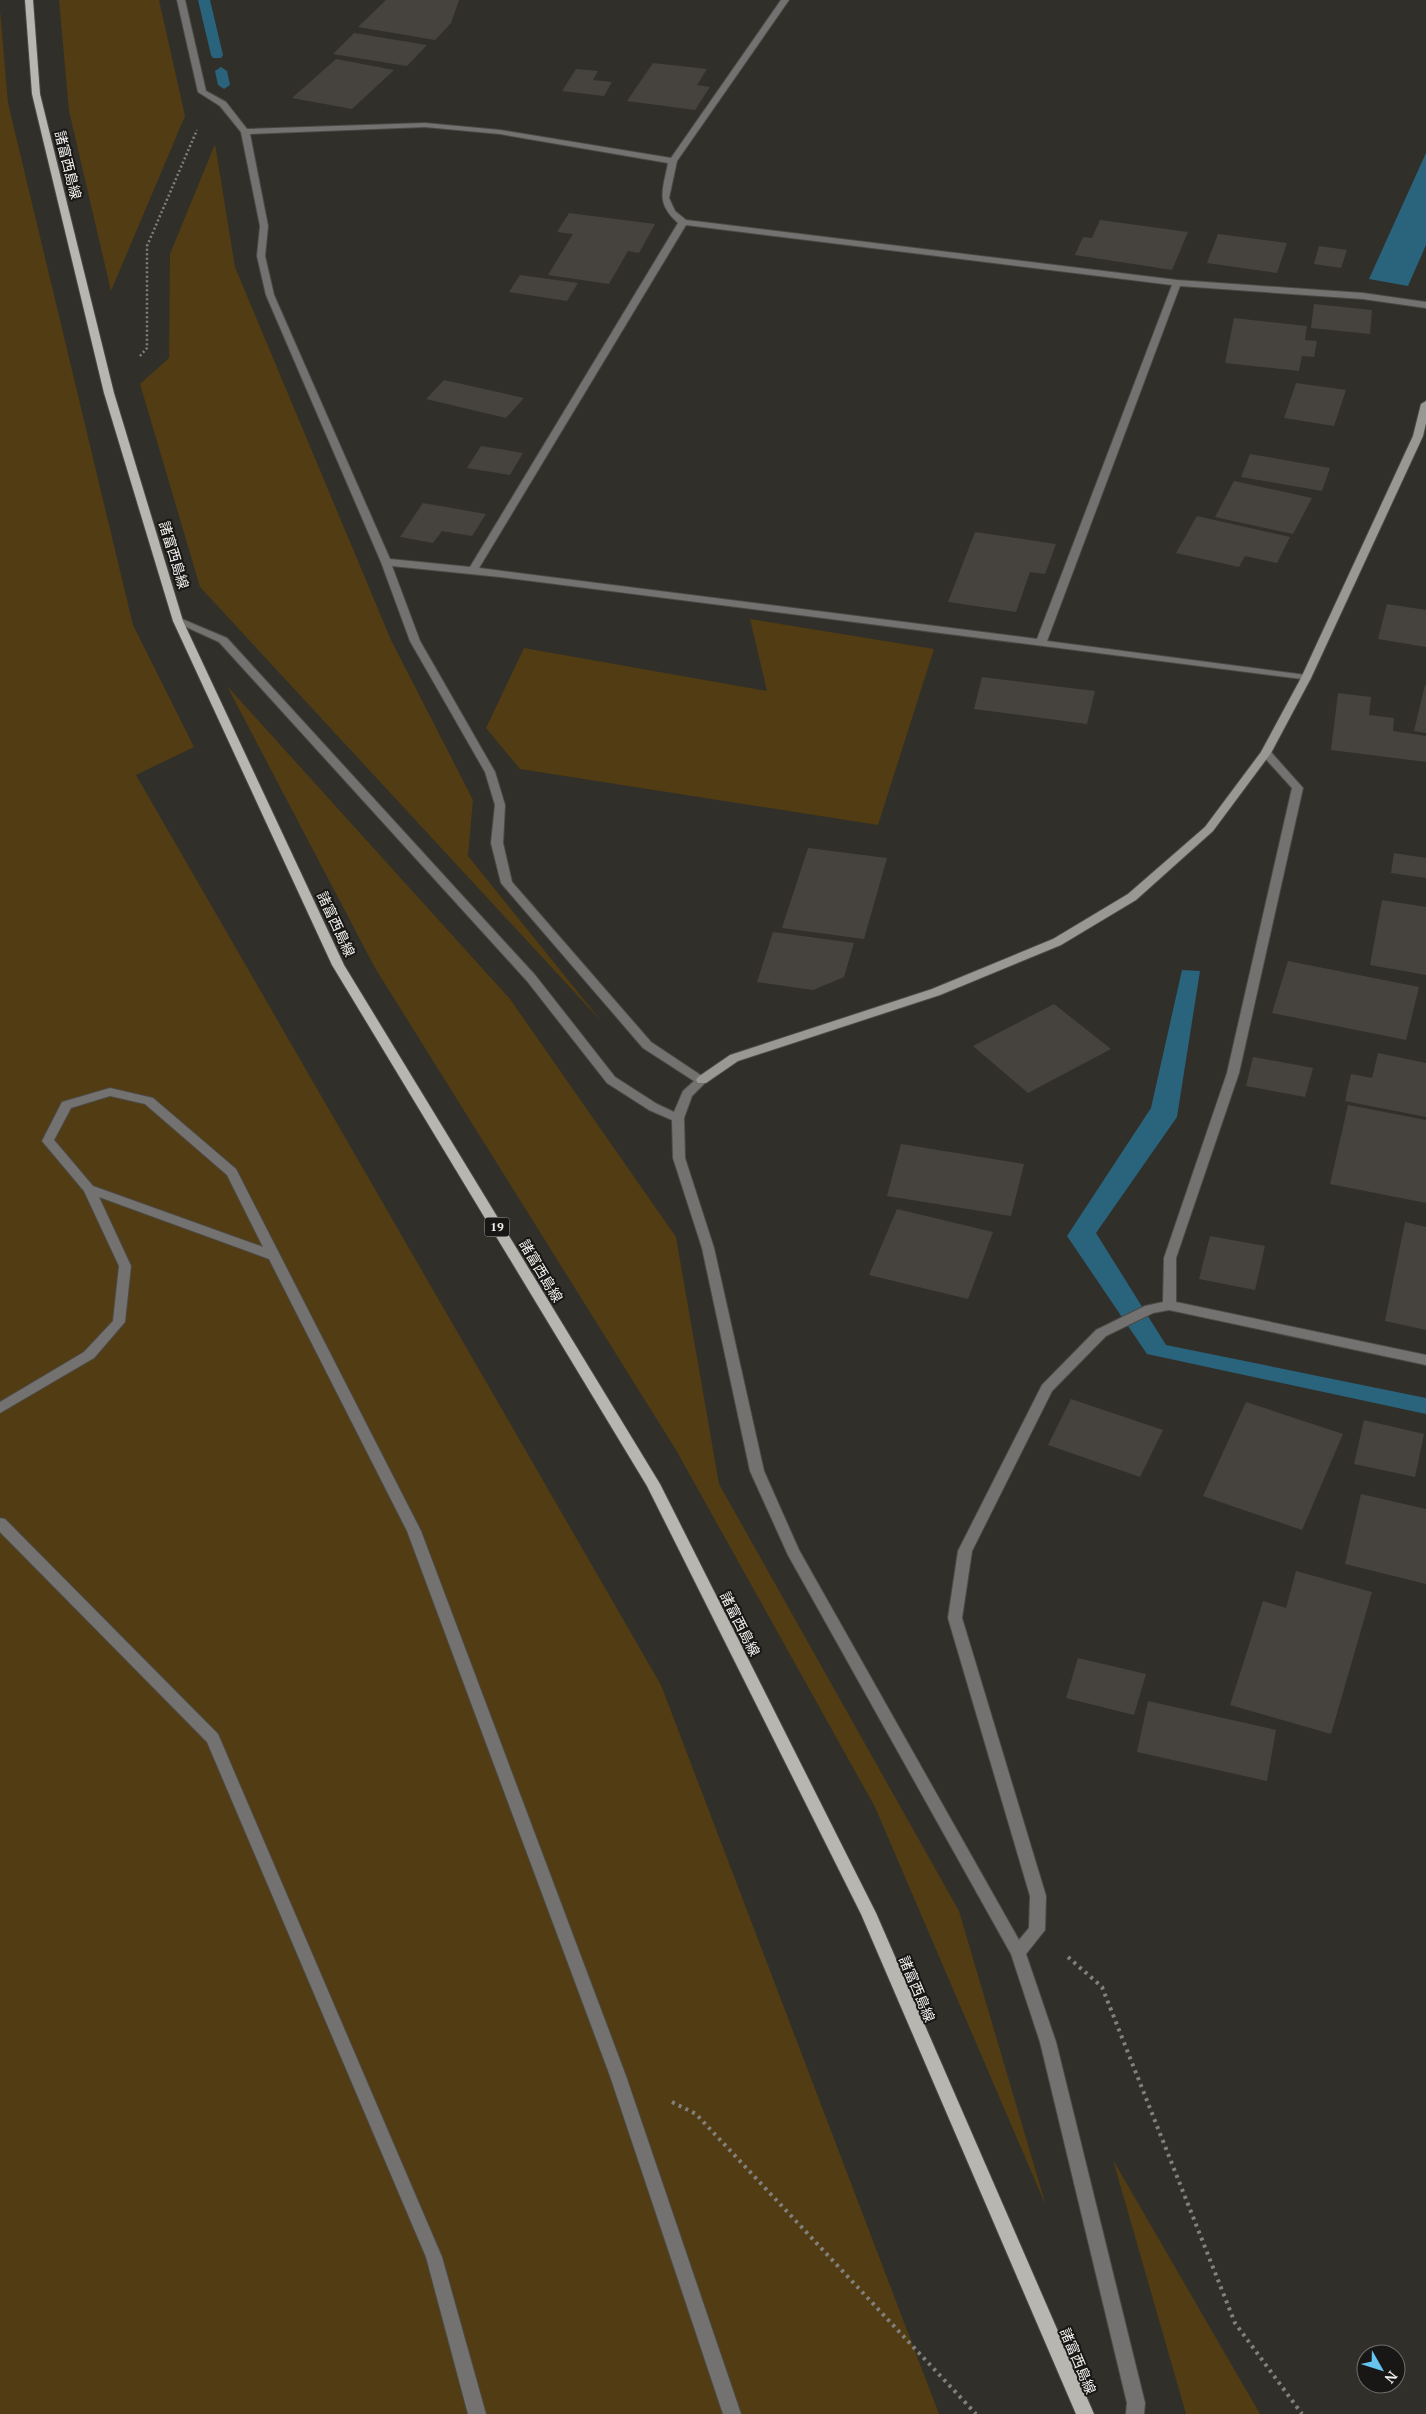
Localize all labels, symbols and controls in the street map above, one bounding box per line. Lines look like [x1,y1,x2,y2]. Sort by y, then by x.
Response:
street label: 諸富西島線 [51,129,86,201]
street label: 諸富西島線 [155,519,194,591]
street label: 諸富西島線 [313,888,360,960]
road number: 19 [484,1218,510,1236]
street label: 諸富西島線 [515,1236,568,1306]
street label: 諸富西島線 [716,1588,765,1659]
street label: 諸富西島線 [895,1953,940,2025]
street label: 諸富西島線 [1056,2325,1101,2397]
north arrow [1356,2344,1406,2394]
text: N [1381,2367,1402,2388]

